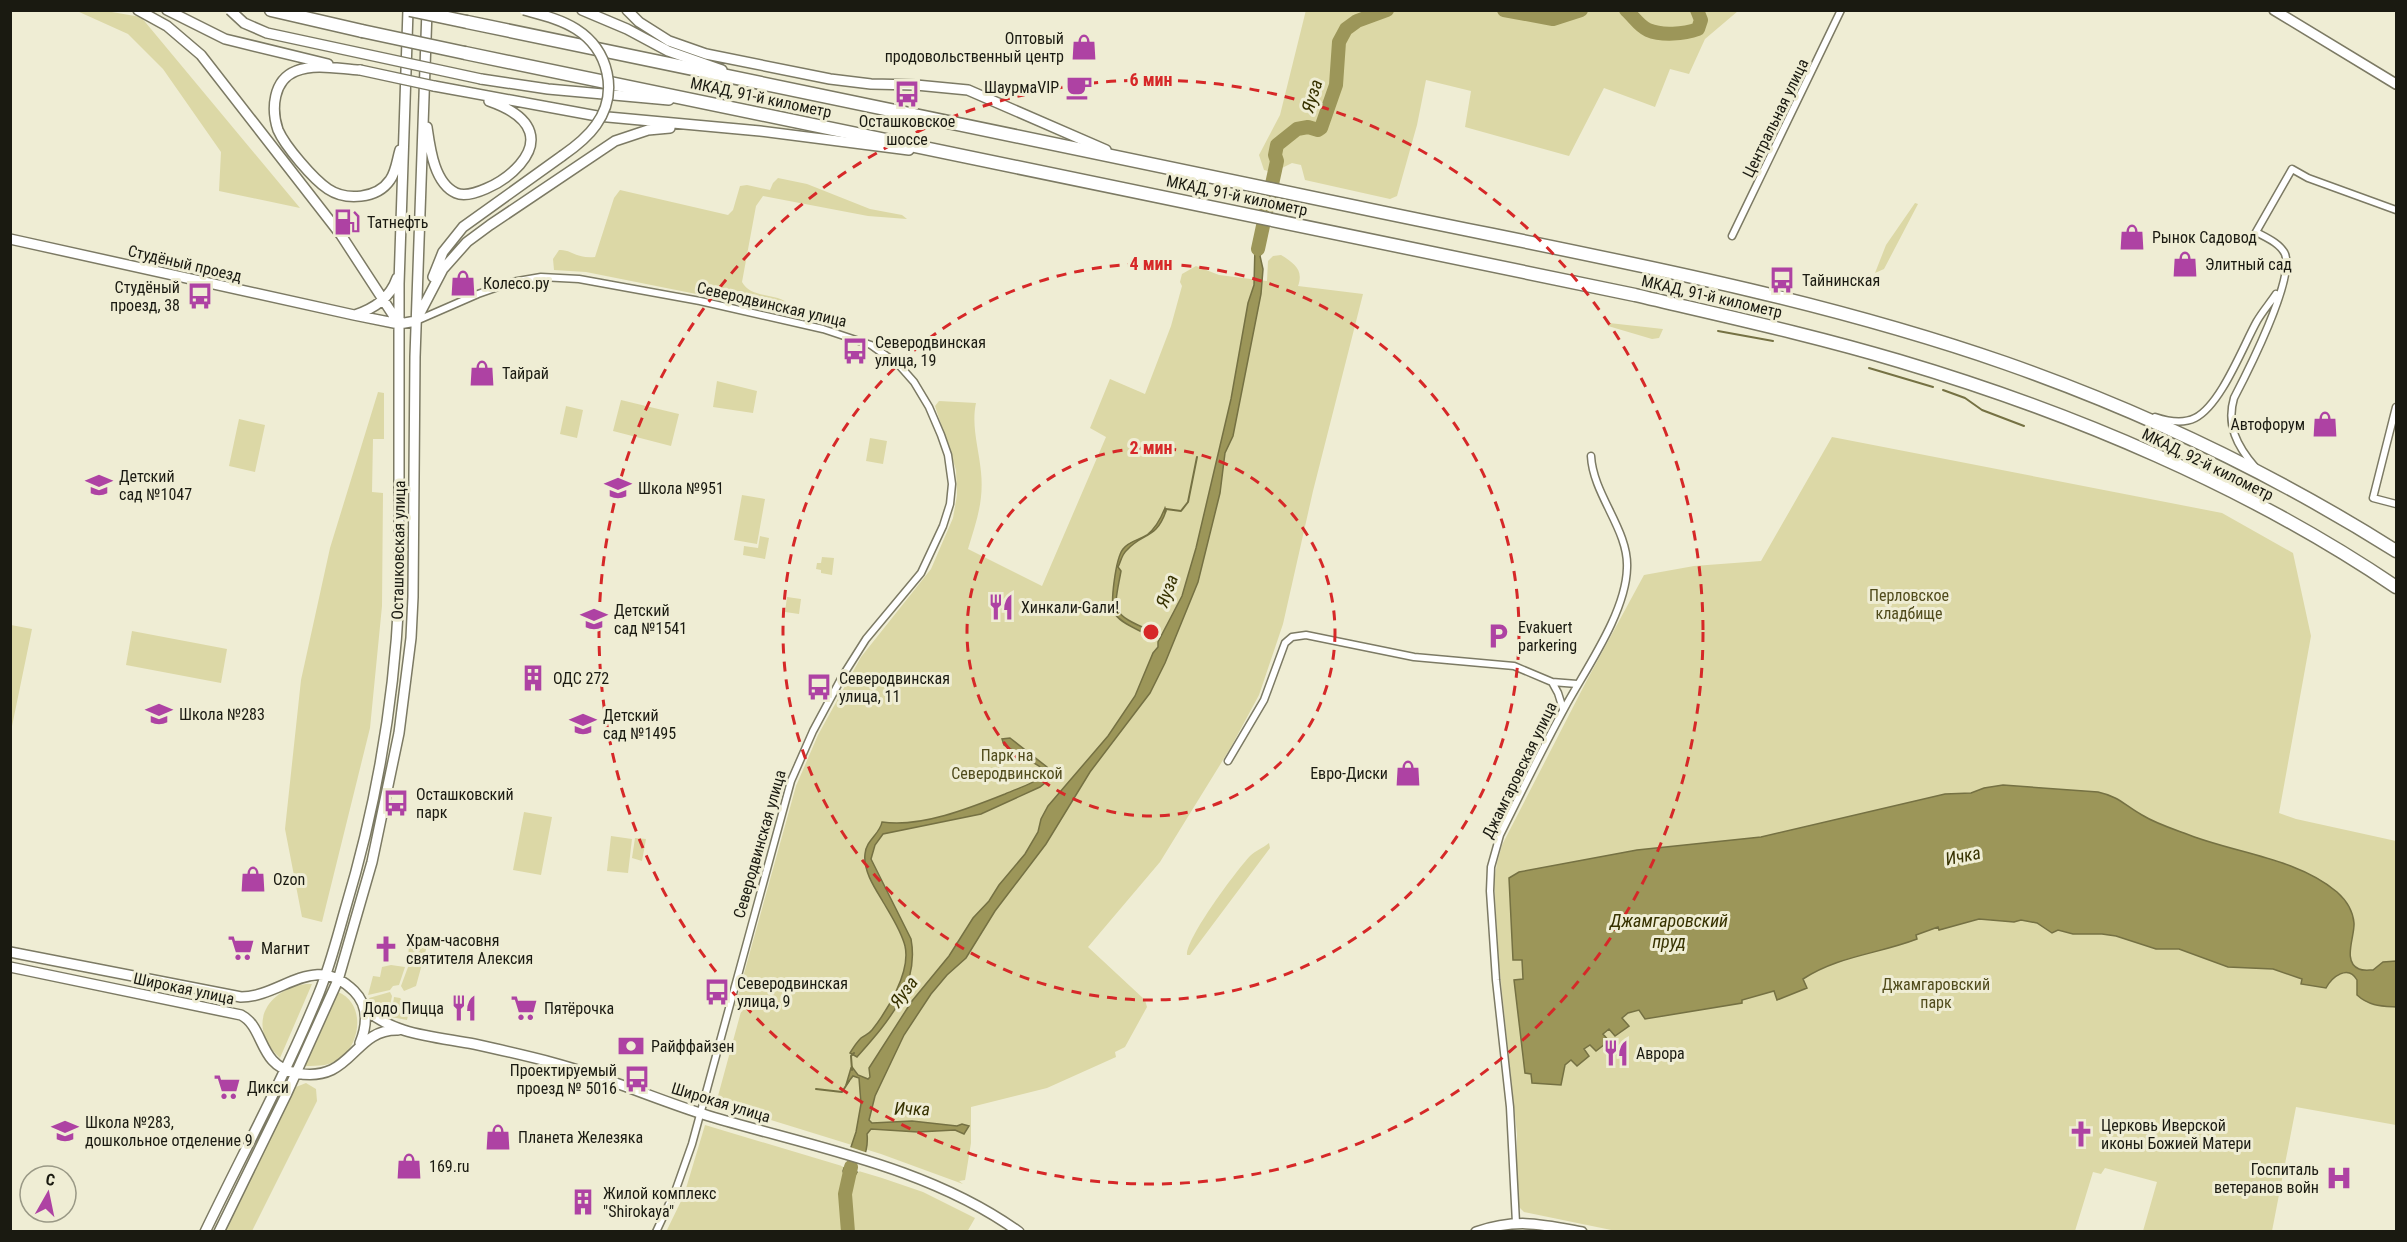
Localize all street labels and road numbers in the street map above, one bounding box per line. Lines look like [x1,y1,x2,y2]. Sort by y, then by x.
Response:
street label: Центральная улица [1738,56,1812,181]
street label: МКАД, 91-й километр [689,73,833,122]
street label: МКАД, 91-й километр [1165,171,1309,220]
street label: Студёный проезд [126,241,244,286]
street label: МКАД, 91-й километр [1640,271,1784,322]
street label: Северодвинская улица [695,278,849,331]
street label: МКАД, 92-й километр [2139,424,2277,505]
street label: Осташковская улица [388,480,409,620]
street label: Джамгаровская улица [1478,699,1561,842]
street label: Северодвинская улица [729,768,790,920]
street label: Широкая улица [132,969,236,1008]
street label: Широкая улица [669,1078,773,1127]

